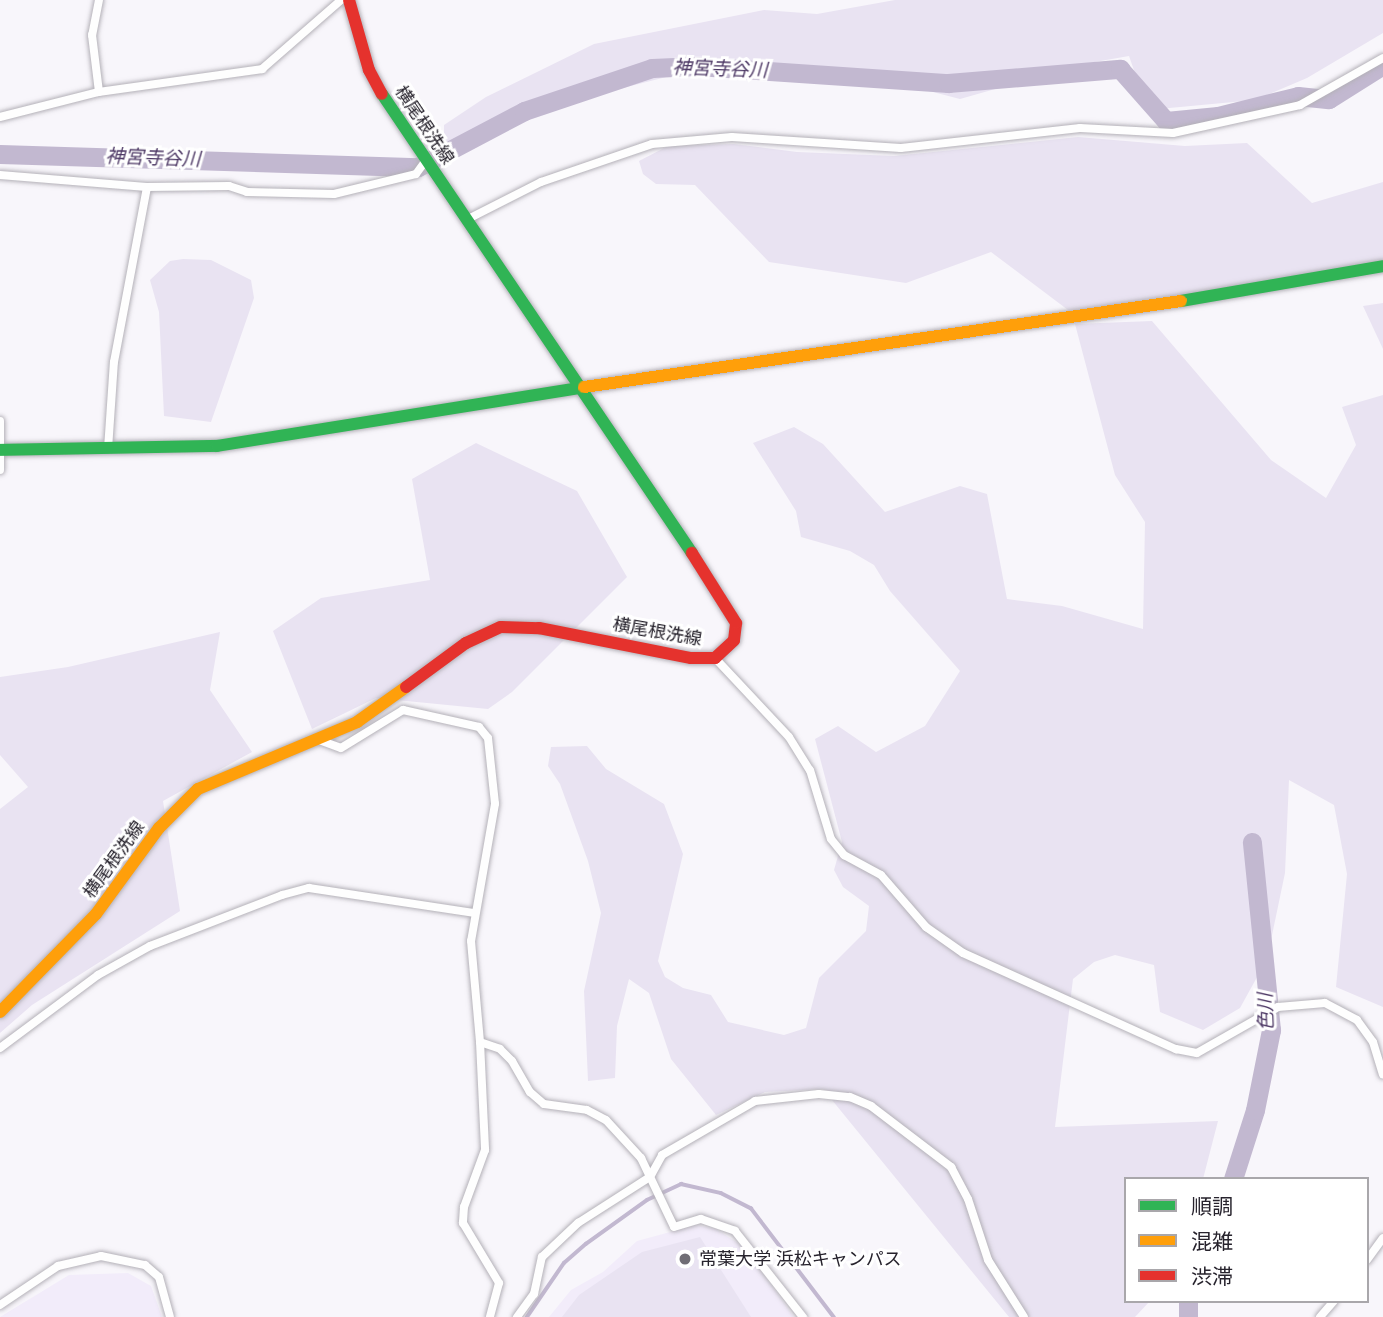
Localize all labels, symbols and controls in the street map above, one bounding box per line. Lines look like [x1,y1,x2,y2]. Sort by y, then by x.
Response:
water label: 神宮寺谷川 [672,57,768,83]
street label: 横尾根洗線 [390,82,458,168]
water label: 神宮寺谷川 [105,146,201,172]
street label: 横尾根洗線 [611,614,703,650]
street label: 横尾根洗線 [79,817,149,903]
water label: 色川 [1255,993,1279,1031]
legend [1124,1177,1369,1303]
text: 順調 [1191,1193,1233,1221]
text: 混雑 [1191,1228,1233,1256]
place label: 常葉大学 浜松キャンパス [699,1248,902,1270]
marker: 常葉大学 浜松キャンパス [677,1251,693,1267]
text: 渋滞 [1191,1263,1233,1291]

